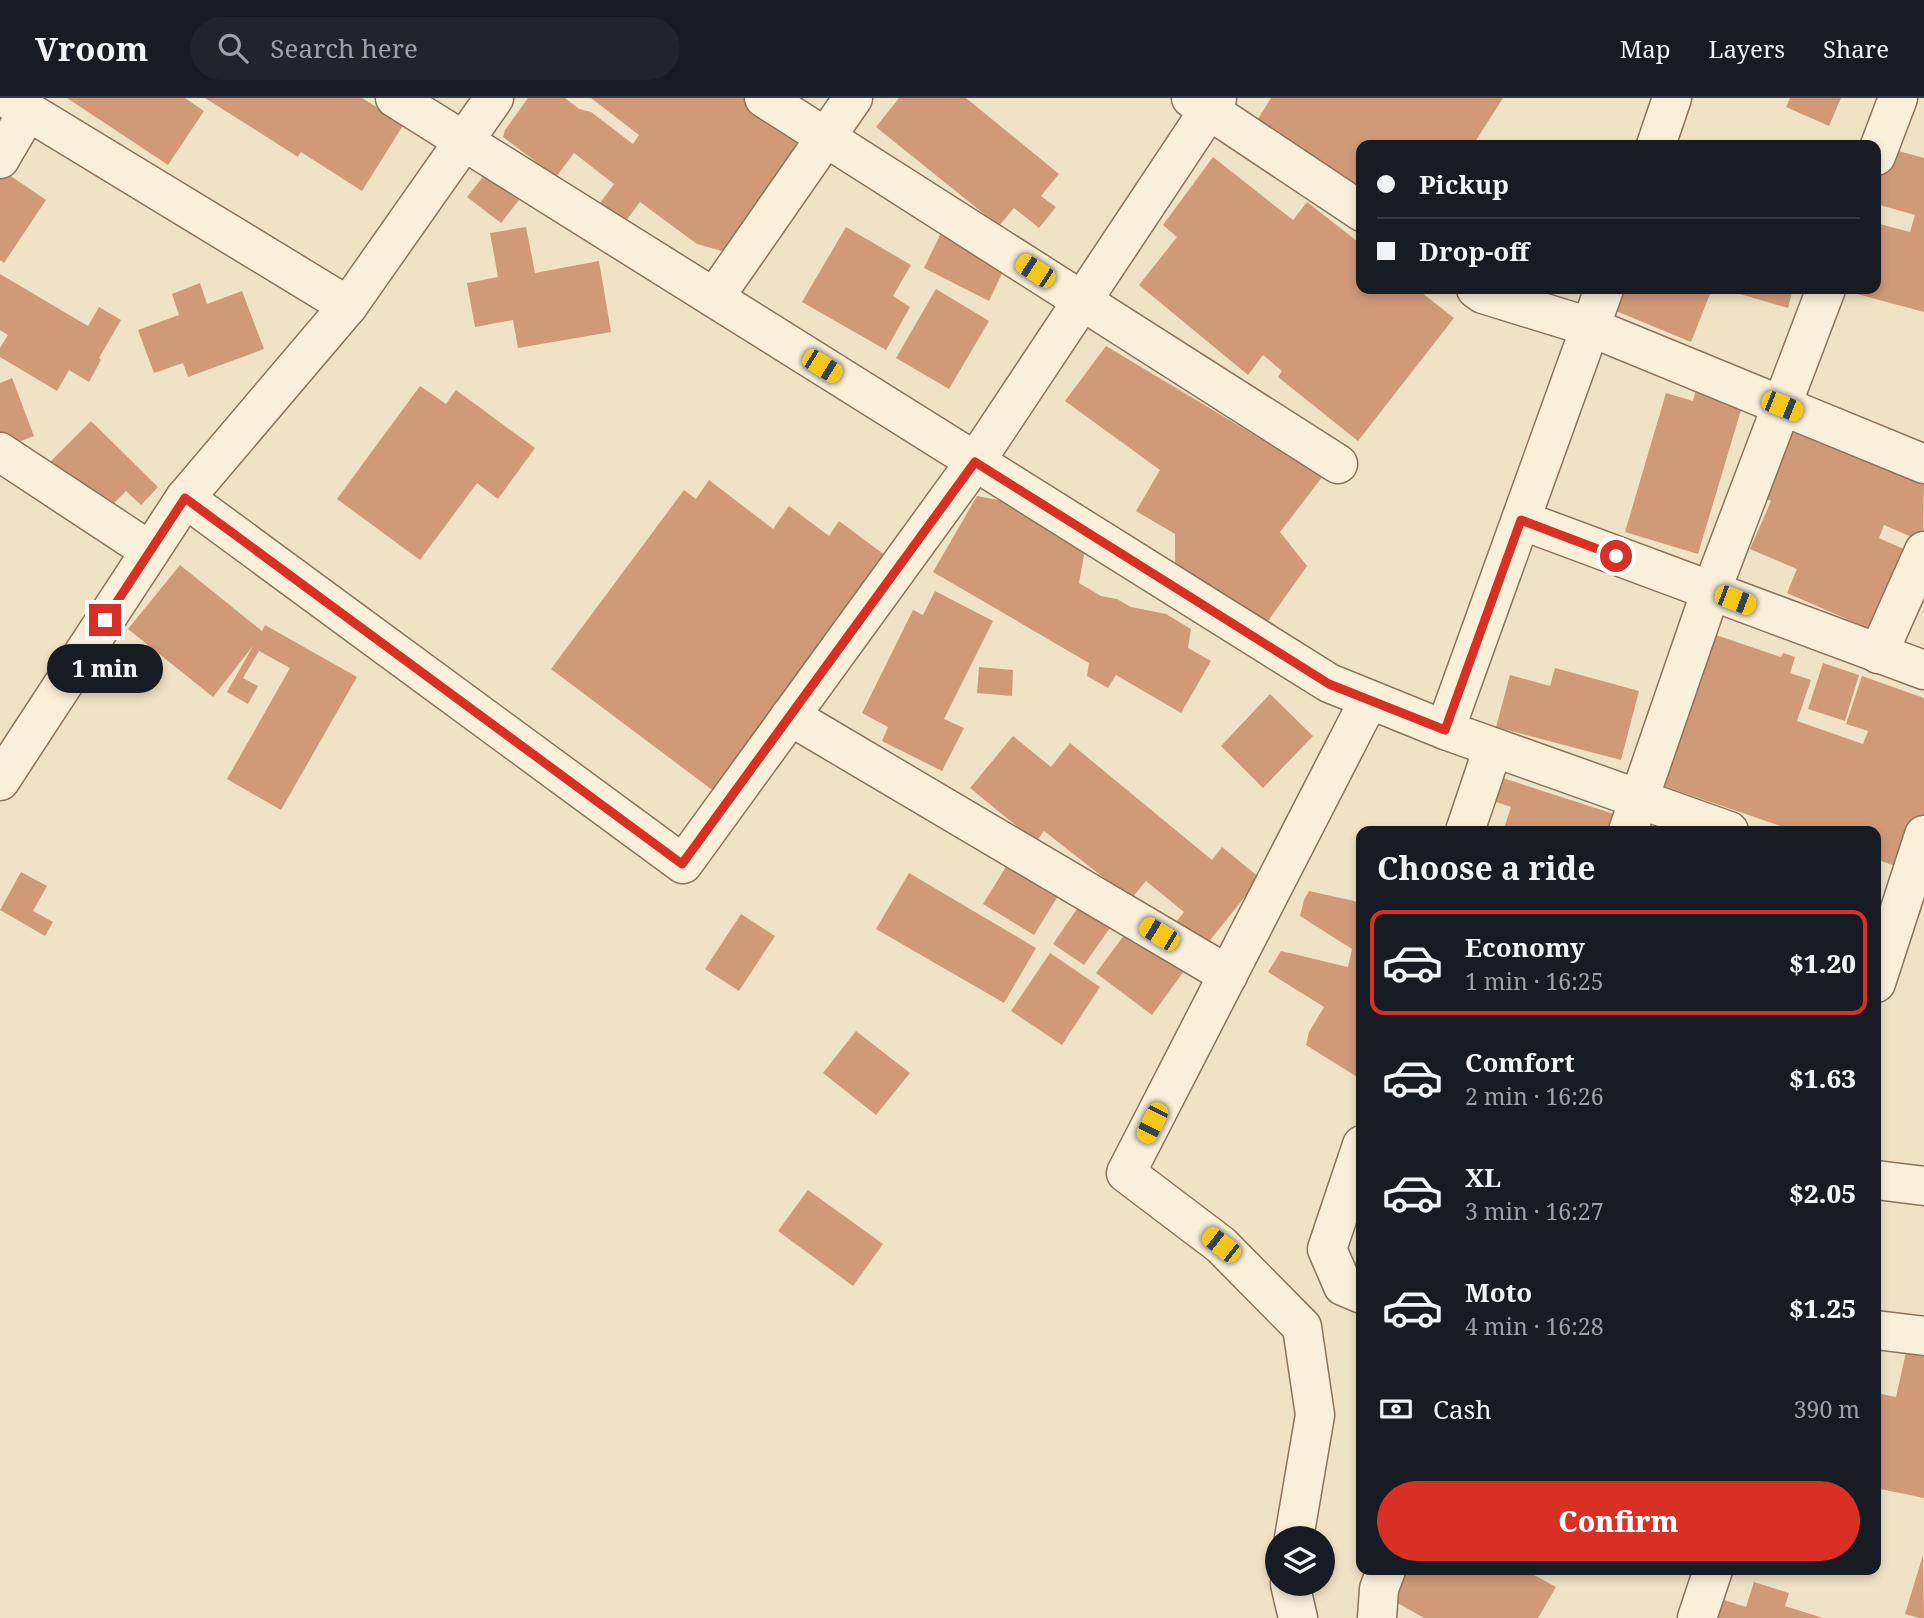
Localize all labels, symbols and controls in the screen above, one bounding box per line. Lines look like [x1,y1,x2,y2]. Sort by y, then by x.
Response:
search box [190,17,680,80]
text: Vroom [35,26,148,71]
icon: search [214,29,252,67]
text: Search here [270,30,418,66]
text: Map [1620,32,1671,65]
text: Layers [1709,32,1785,65]
text: Share [1823,32,1889,65]
text: Pickup [1419,166,1509,202]
text: Drop-off [1419,233,1529,269]
car [1012,251,1059,291]
car [799,346,846,386]
car [1759,388,1806,424]
route start [1600,540,1632,572]
car [1712,583,1759,617]
route end [89,604,121,636]
callout: 1 min [47,644,163,694]
text: 1 min [72,652,138,684]
text: Choose a ride [1377,846,1596,889]
car [1136,914,1183,954]
text: Economy [1465,929,1585,965]
icon: car [1381,931,1444,994]
text: $1.20 [1789,945,1856,981]
text: 1 min · 16:25 [1465,965,1603,997]
text: Comfort [1465,1044,1575,1080]
icon: car [1381,1046,1444,1109]
text: $1.63 [1789,1060,1856,1096]
text: 2 min · 16:26 [1465,1080,1603,1112]
car [1134,1100,1171,1146]
text: XL [1465,1159,1501,1195]
icon: car [1381,1161,1444,1224]
text: $2.05 [1789,1175,1856,1211]
text: 3 min · 16:27 [1465,1195,1603,1227]
car [1198,1224,1245,1266]
text: Moto [1465,1274,1532,1310]
icon: car [1381,1276,1444,1339]
text: $1.25 [1789,1290,1856,1326]
text: 4 min · 16:28 [1465,1310,1603,1342]
icon: cash [1377,1390,1415,1428]
text: Cash [1433,1391,1492,1427]
text: 390 m [1794,1393,1860,1425]
button: Confirm [1377,1481,1860,1561]
map controls [1265,1526,1335,1596]
button: layers [1265,1526,1335,1596]

